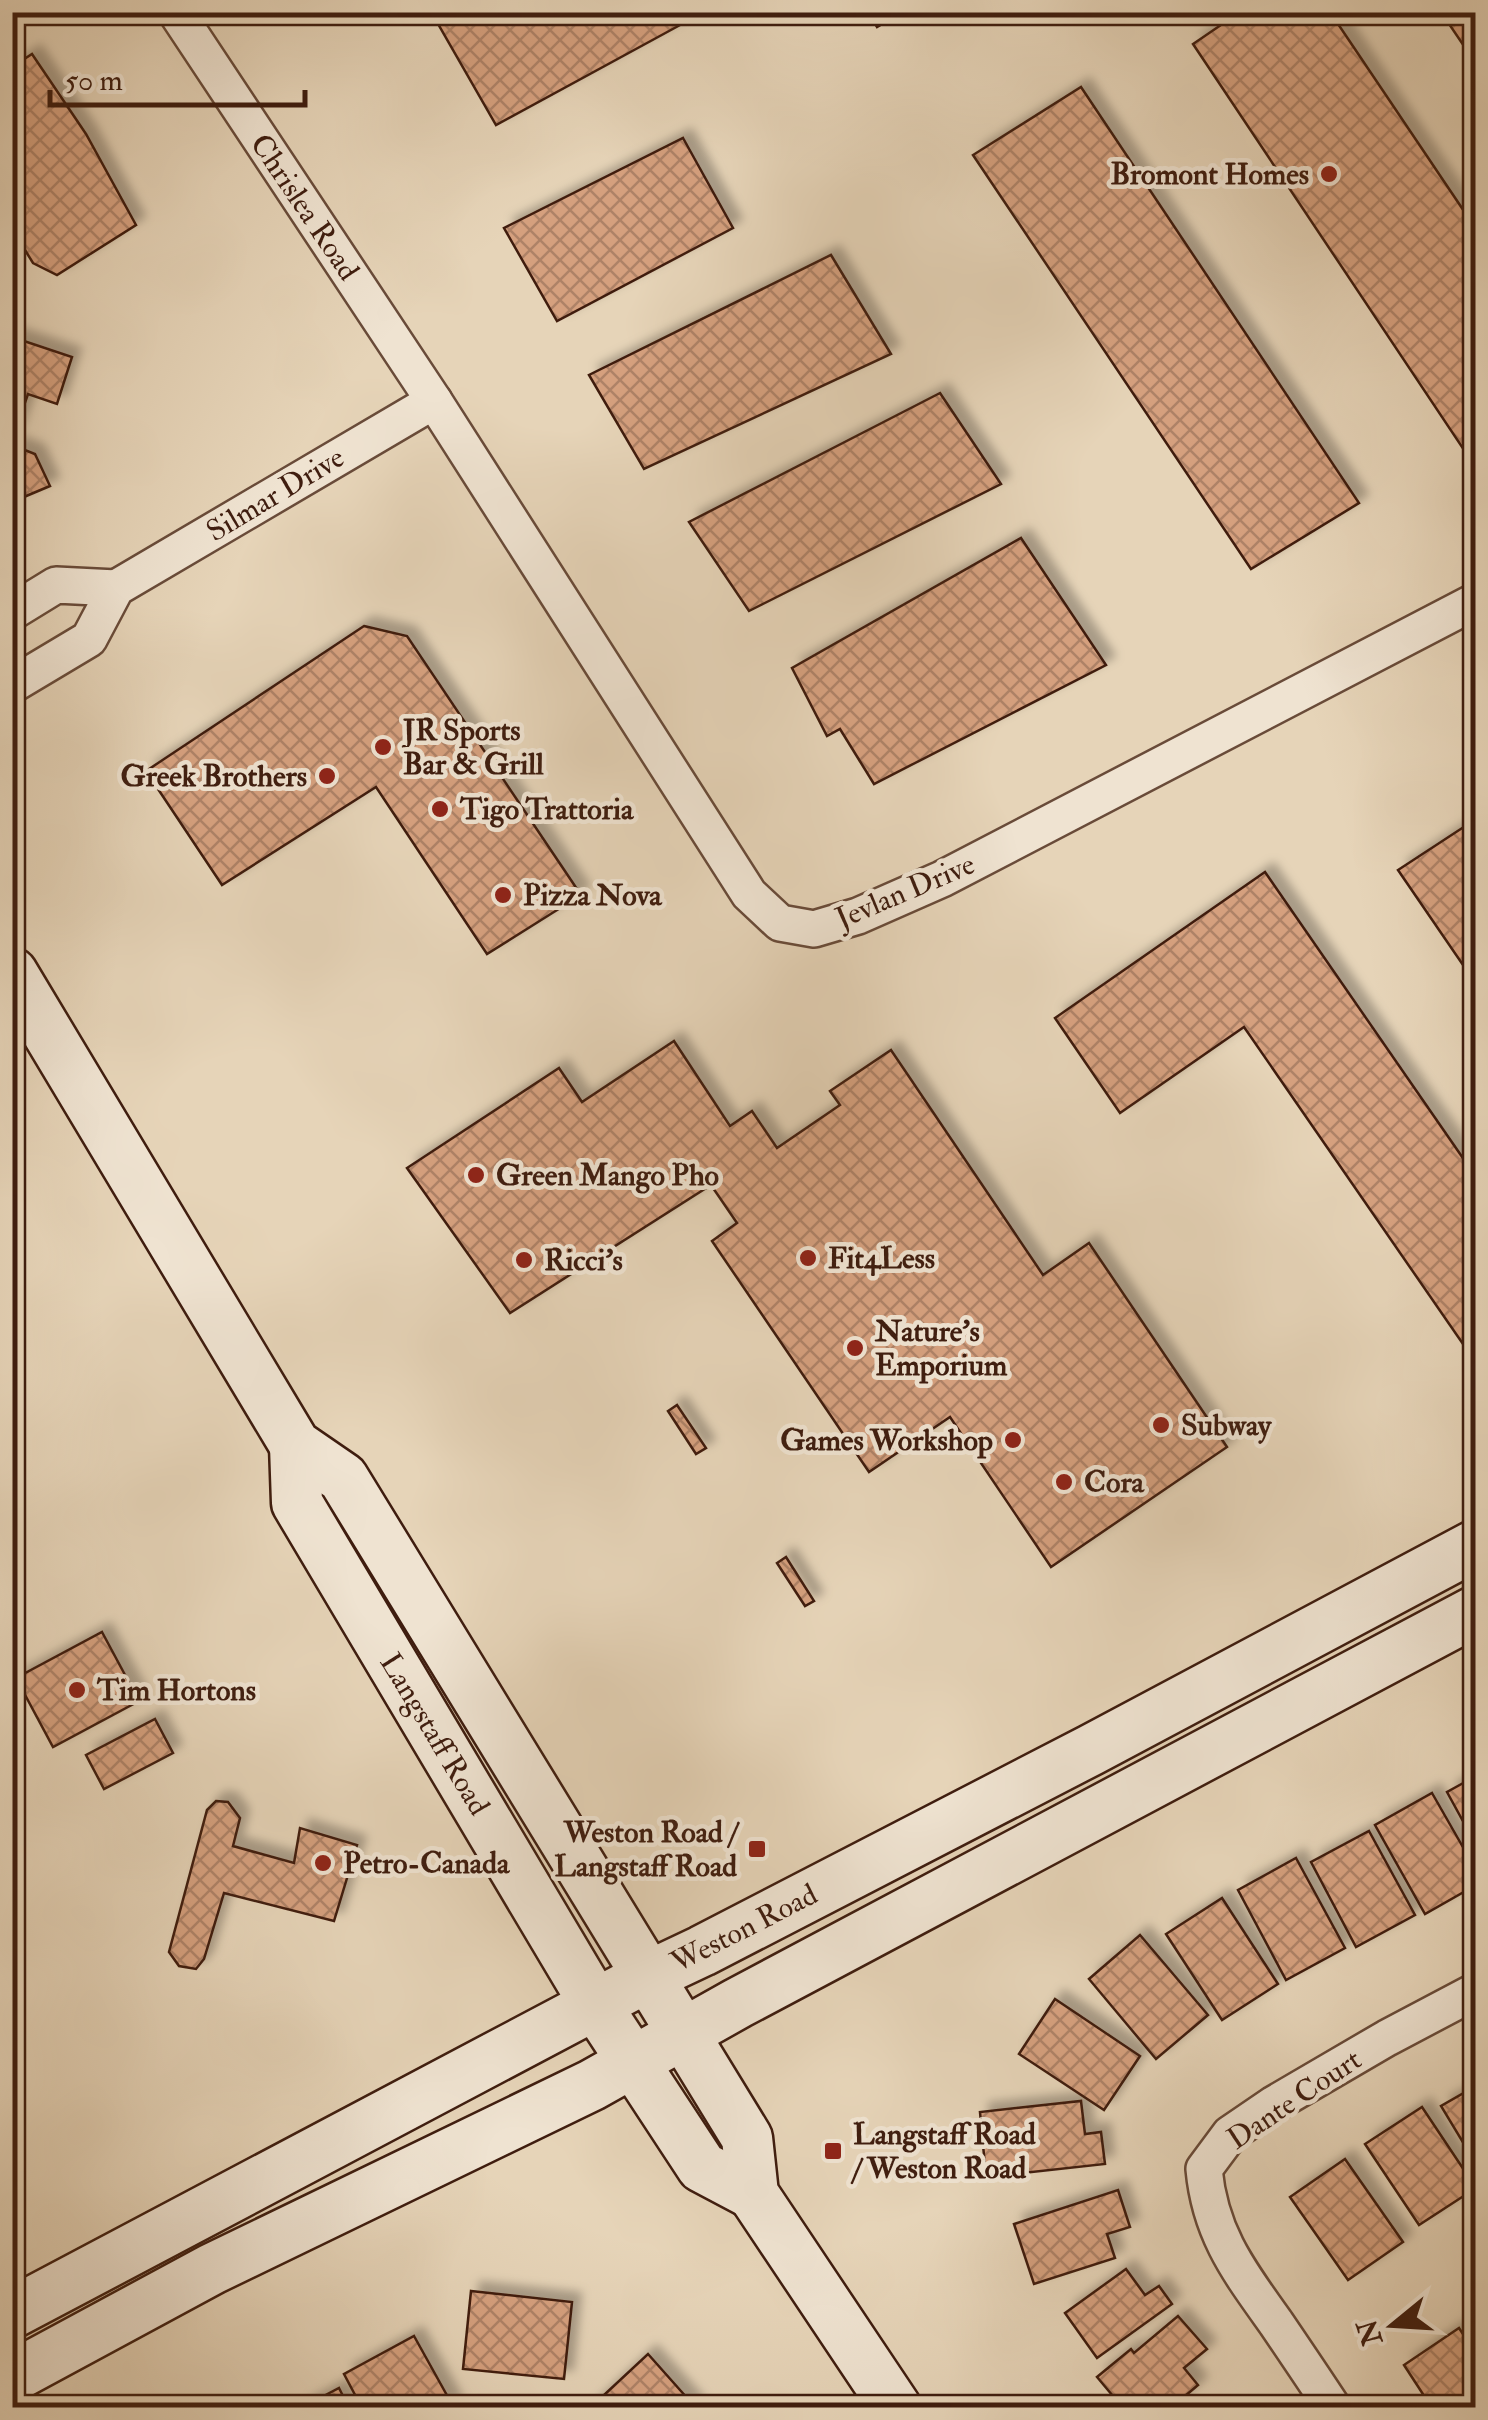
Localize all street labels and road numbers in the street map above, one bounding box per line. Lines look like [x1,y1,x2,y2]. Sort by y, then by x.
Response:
street label: Chrislea Road [242,127,367,288]
street label: Silmar Drive [200,439,351,550]
street label: Jevlan Drive [829,846,980,938]
street label: Langstaff Road [372,1646,498,1822]
street label: Weston Road [664,1876,824,1982]
street label: Dante Court [1220,2041,1368,2158]

